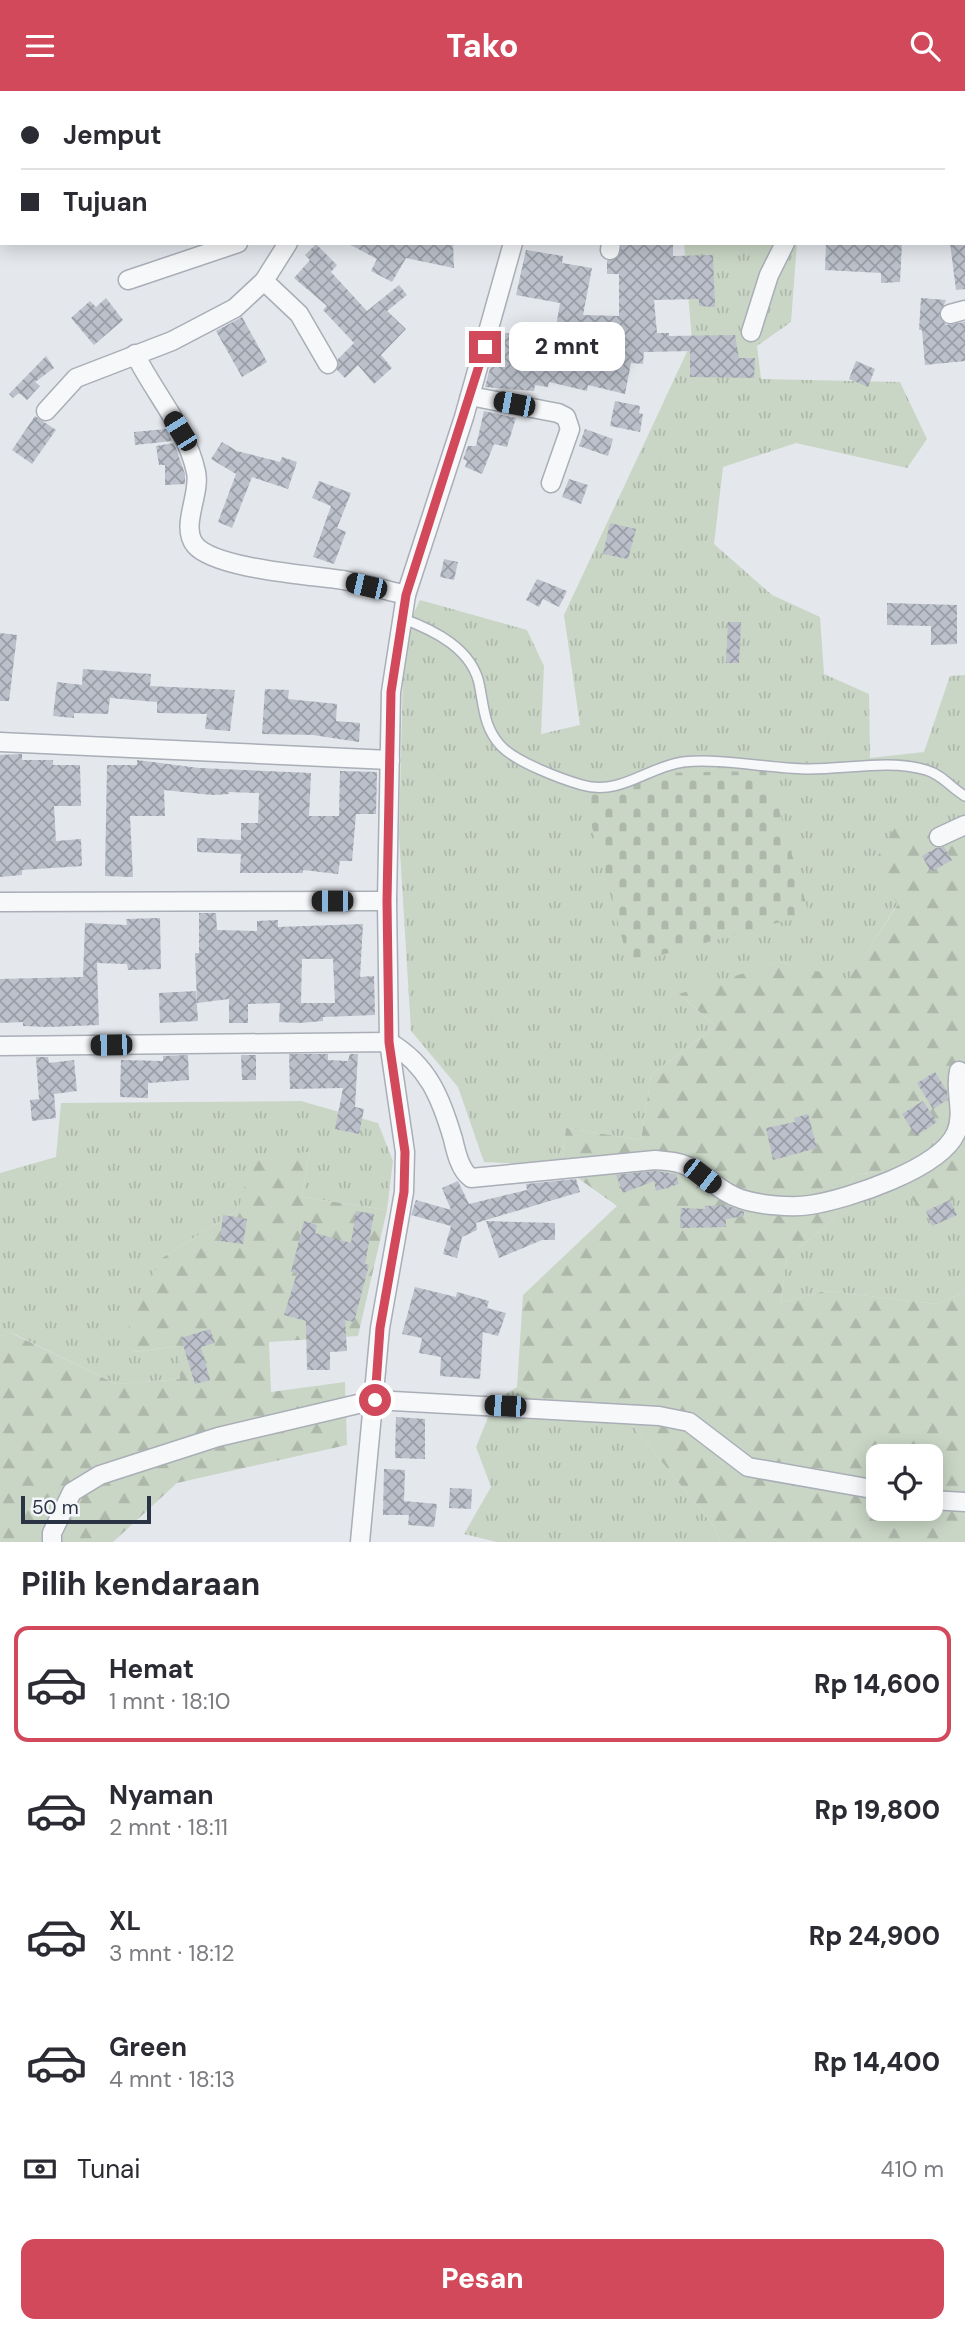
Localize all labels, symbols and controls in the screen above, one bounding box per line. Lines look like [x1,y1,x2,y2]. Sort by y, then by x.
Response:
text: Tako [446,25,519,67]
icon: menu [21,27,59,65]
icon: search [906,27,944,65]
text: Jemput [63,118,162,152]
text: Tujuan [63,185,148,219]
callout: 2 mnt [510,323,625,371]
route end [469,331,501,363]
text: 2 mnt [535,331,599,361]
car [492,390,537,418]
car [160,408,201,454]
car [344,571,389,601]
car [312,891,354,912]
car [90,1034,133,1056]
car [679,1155,726,1197]
route start [359,1384,391,1416]
car [484,1394,527,1418]
map controls [866,1444,943,1521]
button: locate [866,1444,943,1521]
scale bar [21,1493,150,1525]
text: 50 m [32,1495,79,1520]
text: Pilih kendaraan [21,1563,260,1605]
text: Hemat [109,1652,194,1686]
icon: car [25,1653,88,1716]
text: Rp 14,600 [814,1667,940,1701]
text: 1 mnt · 18:10 [109,1686,231,1716]
text: Nyaman [109,1778,214,1812]
icon: car [25,1779,88,1842]
text: Rp 19,800 [814,1793,940,1827]
text: 2 mnt · 18:11 [109,1812,228,1842]
text: XL [109,1904,141,1938]
icon: car [25,1905,88,1968]
text: Rp 24,900 [809,1919,940,1953]
text: 3 mnt · 18:12 [109,1938,234,1968]
text: Green [109,2030,187,2064]
icon: car [25,2031,88,2094]
text: Rp 14,400 [813,2045,940,2079]
text: 4 mnt · 18:13 [109,2064,235,2094]
icon: cash [21,2150,59,2188]
text: Tunai [77,2152,141,2186]
text: 410 m [881,2154,944,2184]
button: Pesan [21,2239,944,2319]

